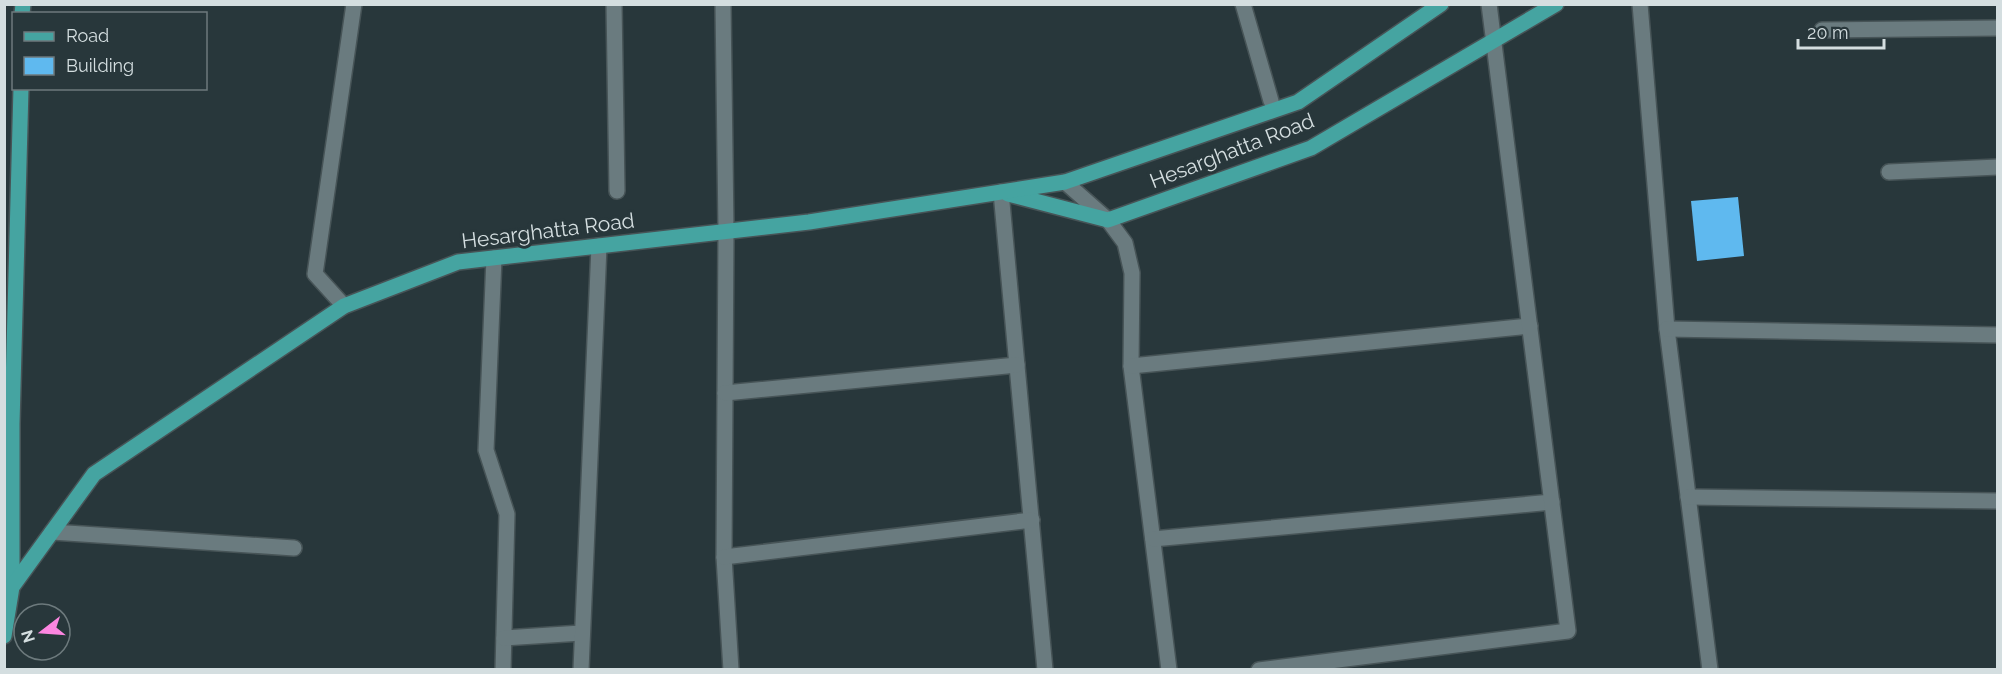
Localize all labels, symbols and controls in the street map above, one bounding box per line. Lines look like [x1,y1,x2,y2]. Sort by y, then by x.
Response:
legend [12,12,207,90]
scale bar [1798,12,1884,50]
text: 20 m [1807,22,1849,43]
text: Road [66,25,109,46]
text: Building [66,55,134,76]
street label: Hesarghatta Road [1146,108,1318,193]
street label: Hesarghatta Road [460,207,636,254]
north arrow [12,602,72,662]
text: N [17,628,39,645]

